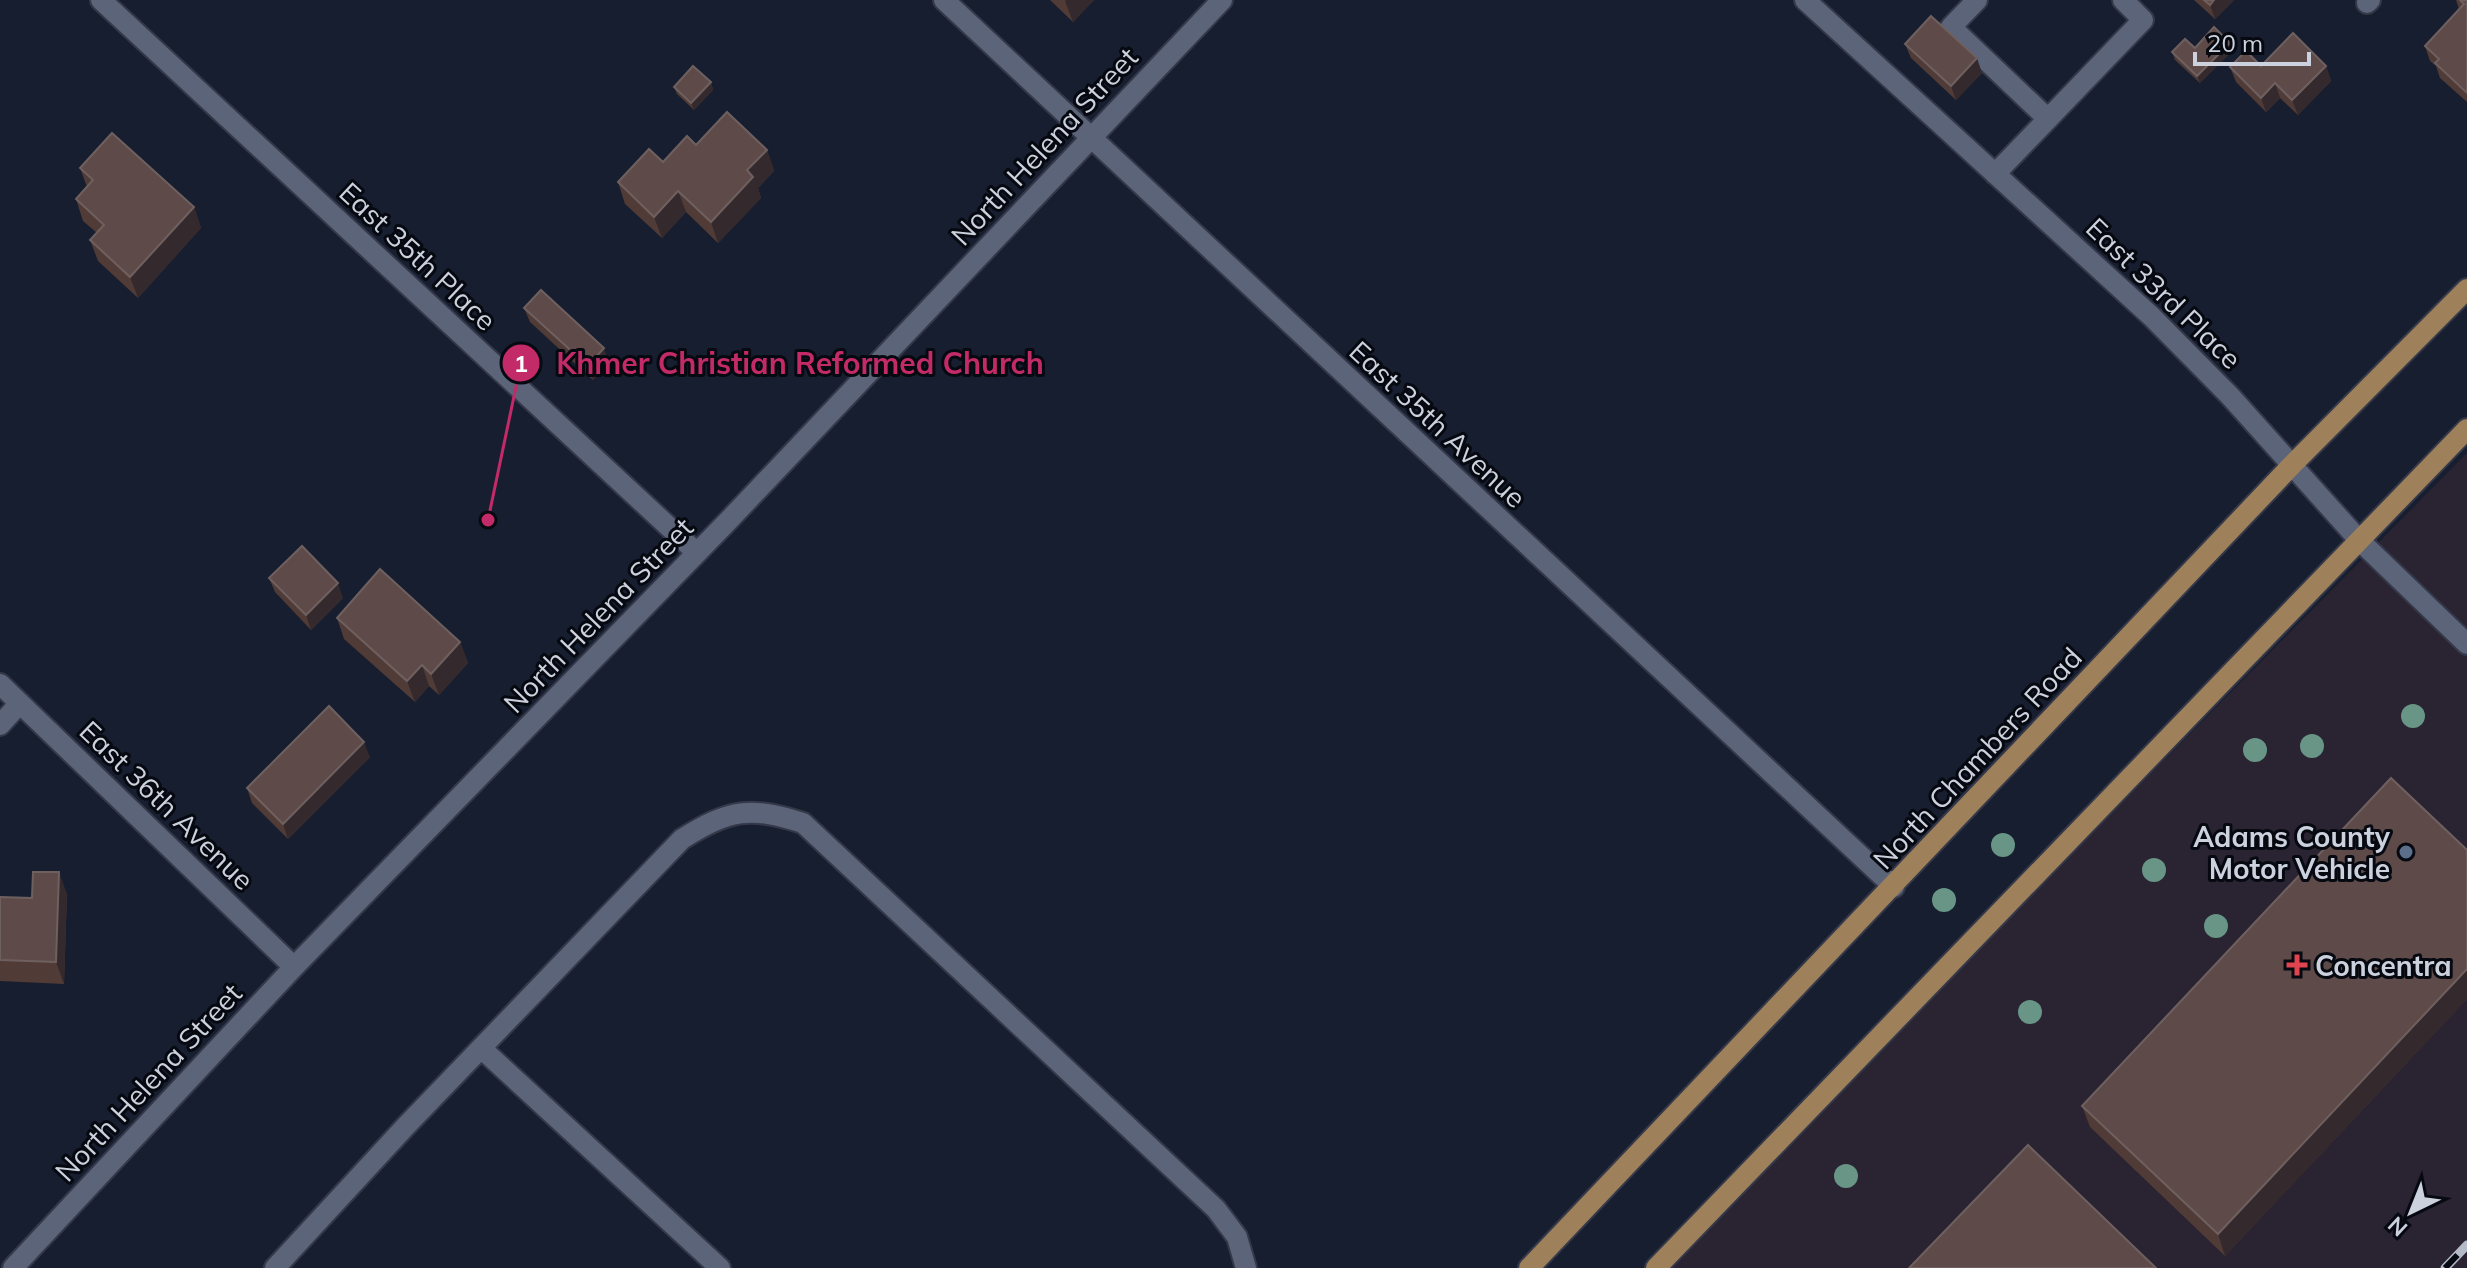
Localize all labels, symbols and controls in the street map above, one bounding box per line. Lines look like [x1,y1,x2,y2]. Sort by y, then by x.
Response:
scale bar [2195,16,2309,66]
text: 20 m [2207,28,2263,58]
street label: North Helena Street [943,40,1145,252]
street label: East 35th Place [332,174,504,338]
street label: East 33rd Place [2079,210,2249,376]
street label: East 35th Avenue [1342,333,1534,515]
callout: Khmer Christian Reformed Church [501,336,1060,390]
text: Khmer Christian Reformed Church [556,344,1044,382]
text: 1 [514,348,528,378]
street label: North Helena Street [496,510,700,720]
street label: North Chambers Road [1865,640,2089,876]
street label: East 36th Avenue [73,713,261,897]
place label: Adams County Motor Vehicle [2193,819,2391,886]
marker: Adams County Motor Vehicle [2397,843,2415,861]
place label: Concentra [2315,948,2452,983]
marker: Concentra [2286,954,2308,976]
street label: North Helena Street [47,976,249,1188]
north arrow [2371,1172,2451,1252]
text: N [2382,1211,2413,1243]

